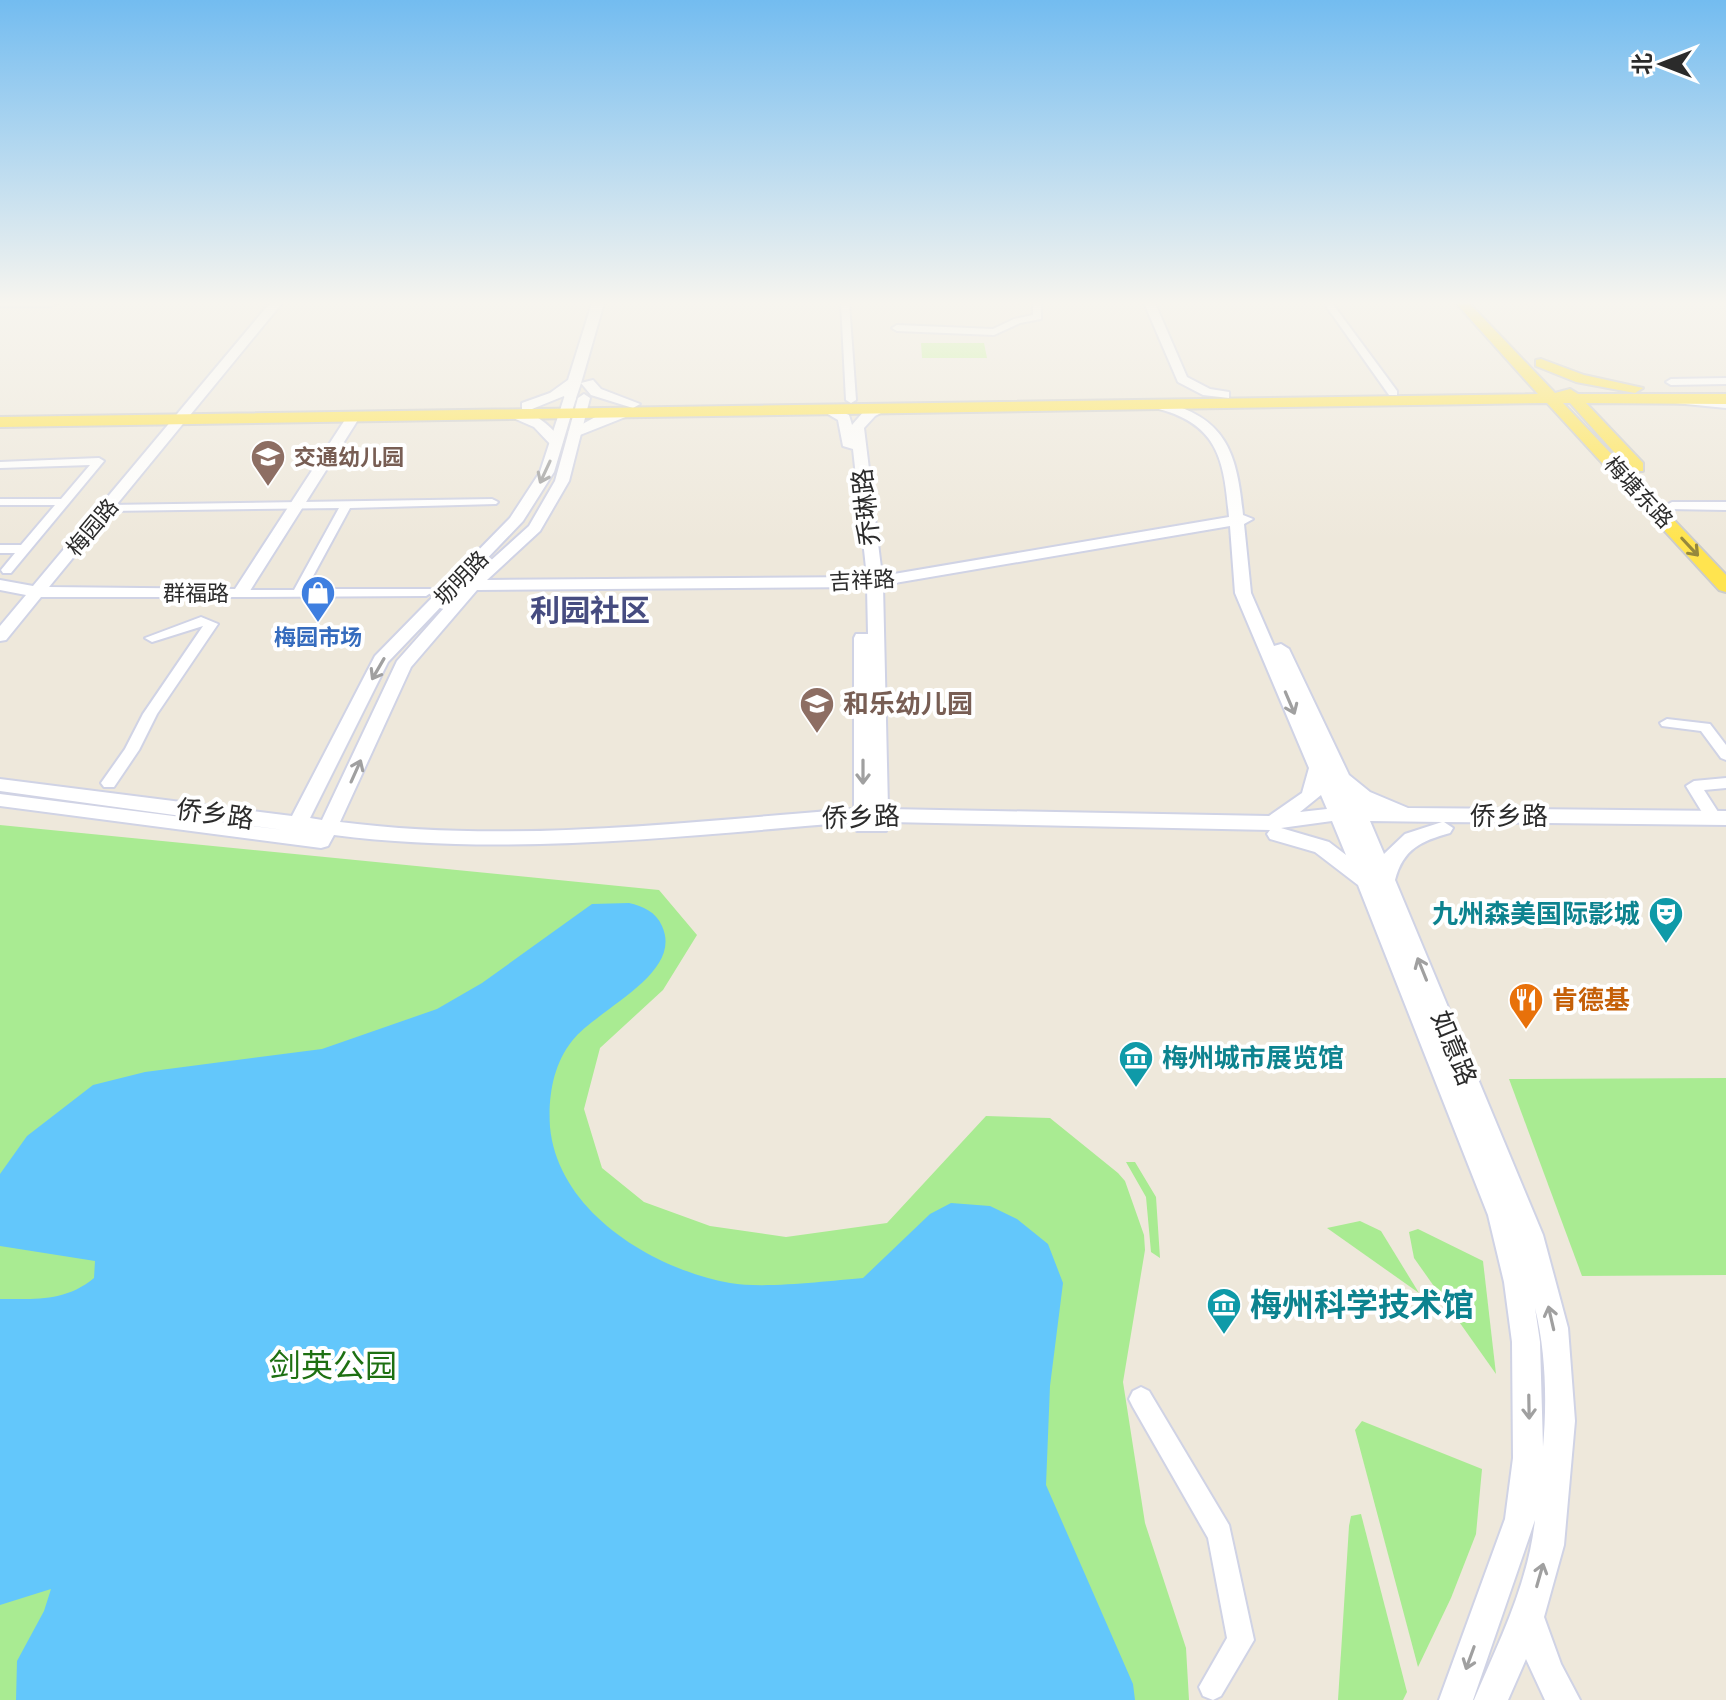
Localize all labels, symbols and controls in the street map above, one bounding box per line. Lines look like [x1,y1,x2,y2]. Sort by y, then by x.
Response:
north arrow [1622,24,1702,104]
text: 北 [1630,53,1656,75]
school or university icon: 交通幼儿园 [249,438,287,488]
place label: 交通幼儿园 [294,445,404,471]
street label: 梅塘东路 [1599,452,1678,534]
one-way arrow [537,459,552,483]
street label: 乔琳路 [847,467,886,547]
street label: 梅园路 [62,494,124,561]
one-way arrow [1680,537,1699,557]
street label: 坜明路 [429,546,494,611]
street label: 吉祥路 [828,566,896,596]
shop icon: 梅园市场 [299,574,337,624]
street label: 群福路 [163,581,229,607]
district label: 利园社区 [530,593,650,629]
place label: 梅园市场 [274,625,362,651]
one-way arrow [370,657,386,680]
school or university icon: 和乐幼儿园 [798,685,836,735]
place label: 和乐幼儿园 [843,689,973,720]
one-way arrow [1284,690,1299,715]
one-way arrow [855,758,871,785]
one-way arrow [349,759,364,784]
street label: 侨乡路 [174,794,256,835]
street label: 侨乡路 [821,801,901,834]
street label: 侨乡路 [1470,801,1548,832]
theatre icon: 九州森美国际影城 [1647,895,1685,945]
place label: 九州森美国际影城 [1432,899,1640,930]
one-way arrow [1413,958,1428,982]
restaurant icon: 肯德基 [1507,981,1545,1031]
place label: 肯德基 [1552,985,1630,1016]
street label: 如意路 [1425,1006,1483,1090]
museum icon: 梅州城市展览馆 [1117,1039,1155,1089]
place label: 梅州城市展览馆 [1162,1043,1344,1074]
museum icon: 梅州科学技术馆 [1205,1286,1243,1336]
place label: 梅州科学技术馆 [1250,1287,1474,1324]
one-way arrow [1543,1305,1558,1331]
park label: 剑英公园 [269,1348,397,1385]
one-way arrow [1521,1393,1536,1420]
one-way arrow [1533,1563,1548,1589]
one-way arrow [1462,1646,1477,1671]

